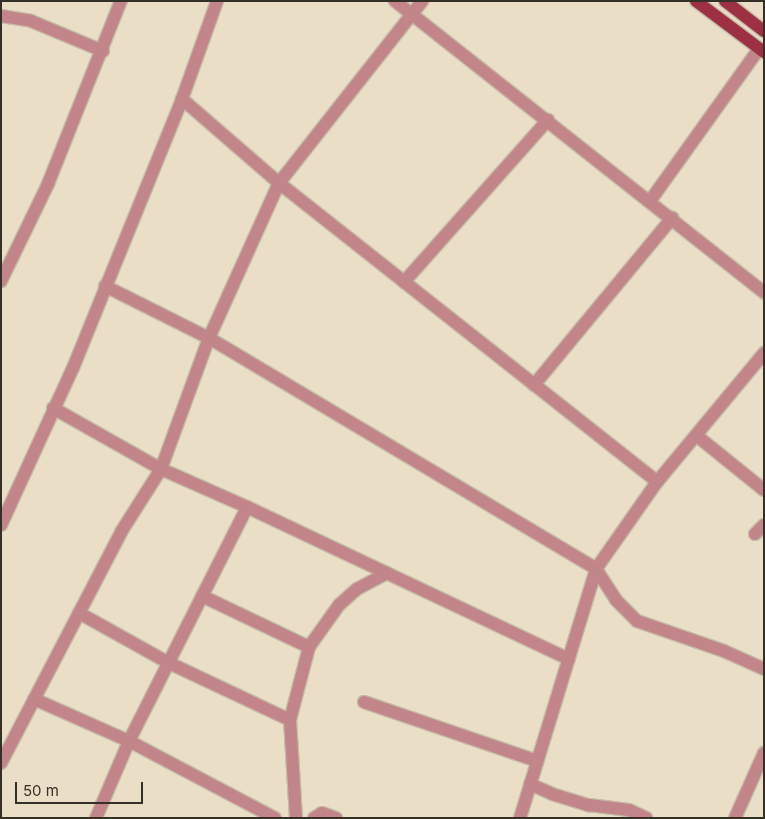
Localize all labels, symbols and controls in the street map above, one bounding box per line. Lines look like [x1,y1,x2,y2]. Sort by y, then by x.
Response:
scale bar [18,772,145,804]
text: 50 m [23,781,59,800]

